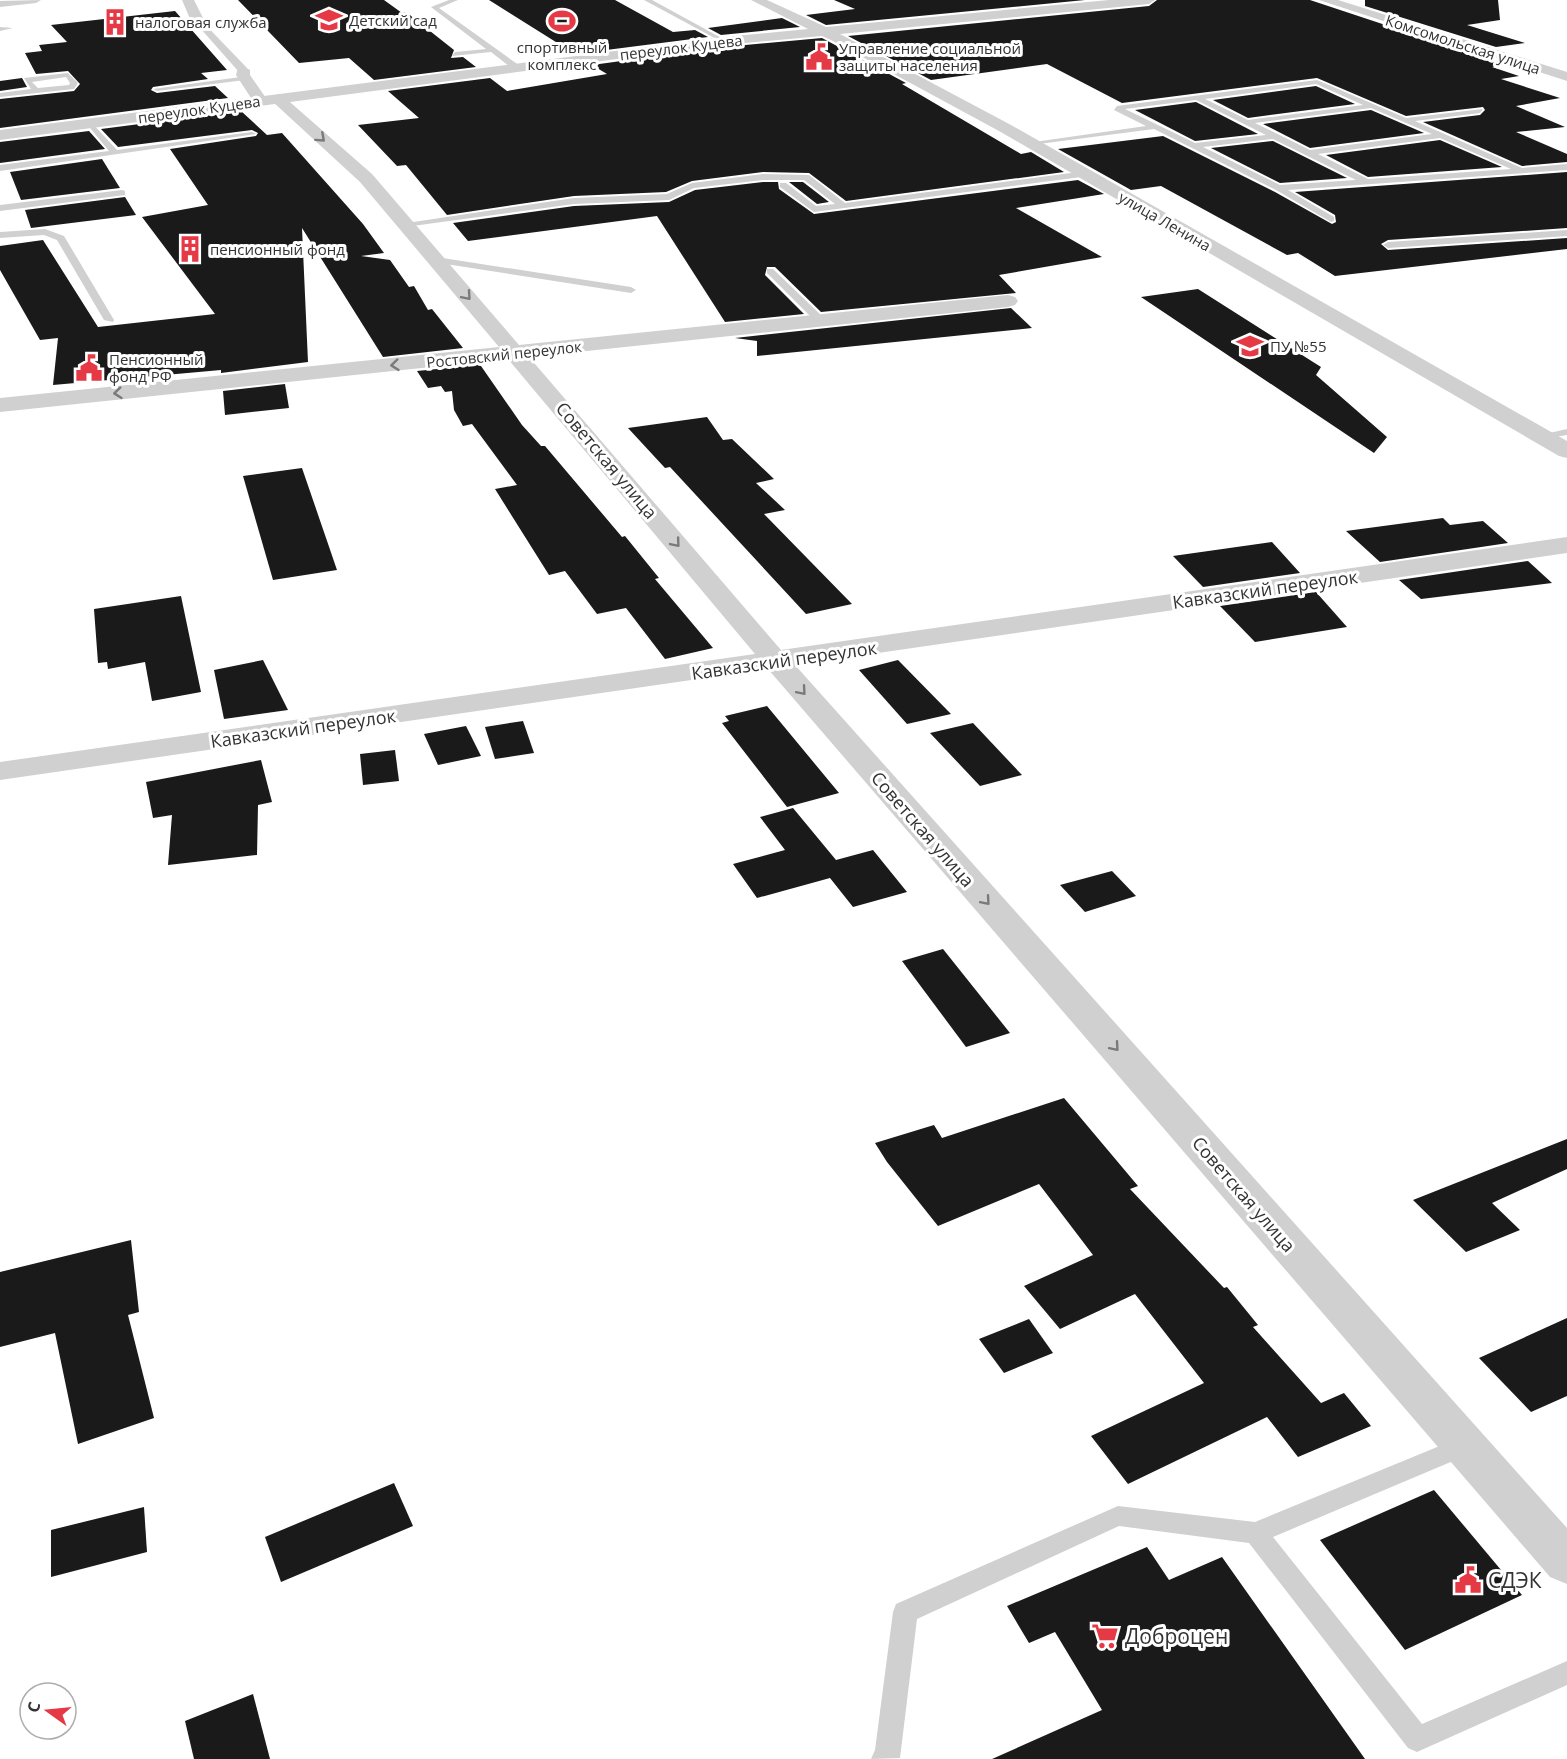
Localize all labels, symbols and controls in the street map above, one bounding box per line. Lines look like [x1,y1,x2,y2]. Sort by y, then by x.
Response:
school or university icon: Детский сад [314,5,344,35]
sports icon: спортивный комплекс [547,6,577,36]
building icon: налоговая служба [100,7,130,37]
place label: Детский сад [349,10,437,30]
street label: Комсомольская улица [1383,10,1543,78]
place label: налоговая служба [135,12,267,32]
street label: переулок Куцева [618,30,744,64]
place label: спортивный комплекс [517,37,607,74]
place label: Управление социальной защиты населения [839,38,1021,75]
public building icon: Управление социальной защиты населения [804,42,834,72]
street label: переулок Куцева [136,91,262,127]
one-way arrow [314,131,325,142]
street label: улица Ленина [1115,187,1215,255]
building icon: пенсионный фонд [175,234,205,264]
place label: пенсионный фонд [210,239,345,259]
one-way arrow [460,289,471,300]
school or university icon: ПУ №55 [1235,331,1265,361]
street label: Ростовский переулок [425,336,583,372]
place label: ПУ №55 [1270,336,1327,356]
place label: Пенсионный фонд РФ [109,349,204,386]
public building icon: Пенсионный фонд РФ [74,353,104,383]
one-way arrow [391,359,400,371]
one-way arrow [113,386,122,399]
street label: Советская улица [551,396,663,524]
one-way arrow [669,536,680,547]
street label: Кавказский переулок [1171,564,1360,614]
street label: Кавказский переулок [690,635,879,685]
one-way arrow [795,684,806,695]
street label: Кавказский переулок [209,703,398,753]
street label: Советская улица [866,766,980,892]
one-way arrow [979,894,990,905]
one-way arrow [1108,1040,1119,1051]
street label: Советская улица [1187,1131,1301,1257]
public building icon: СДЭК [1453,1565,1483,1595]
place label: СДЭК [1488,1566,1542,1594]
supermarket icon: Доброцен [1090,1621,1120,1651]
place label: Доброцен [1125,1622,1228,1650]
north arrow [18,1681,78,1741]
text: С [22,1699,45,1715]

